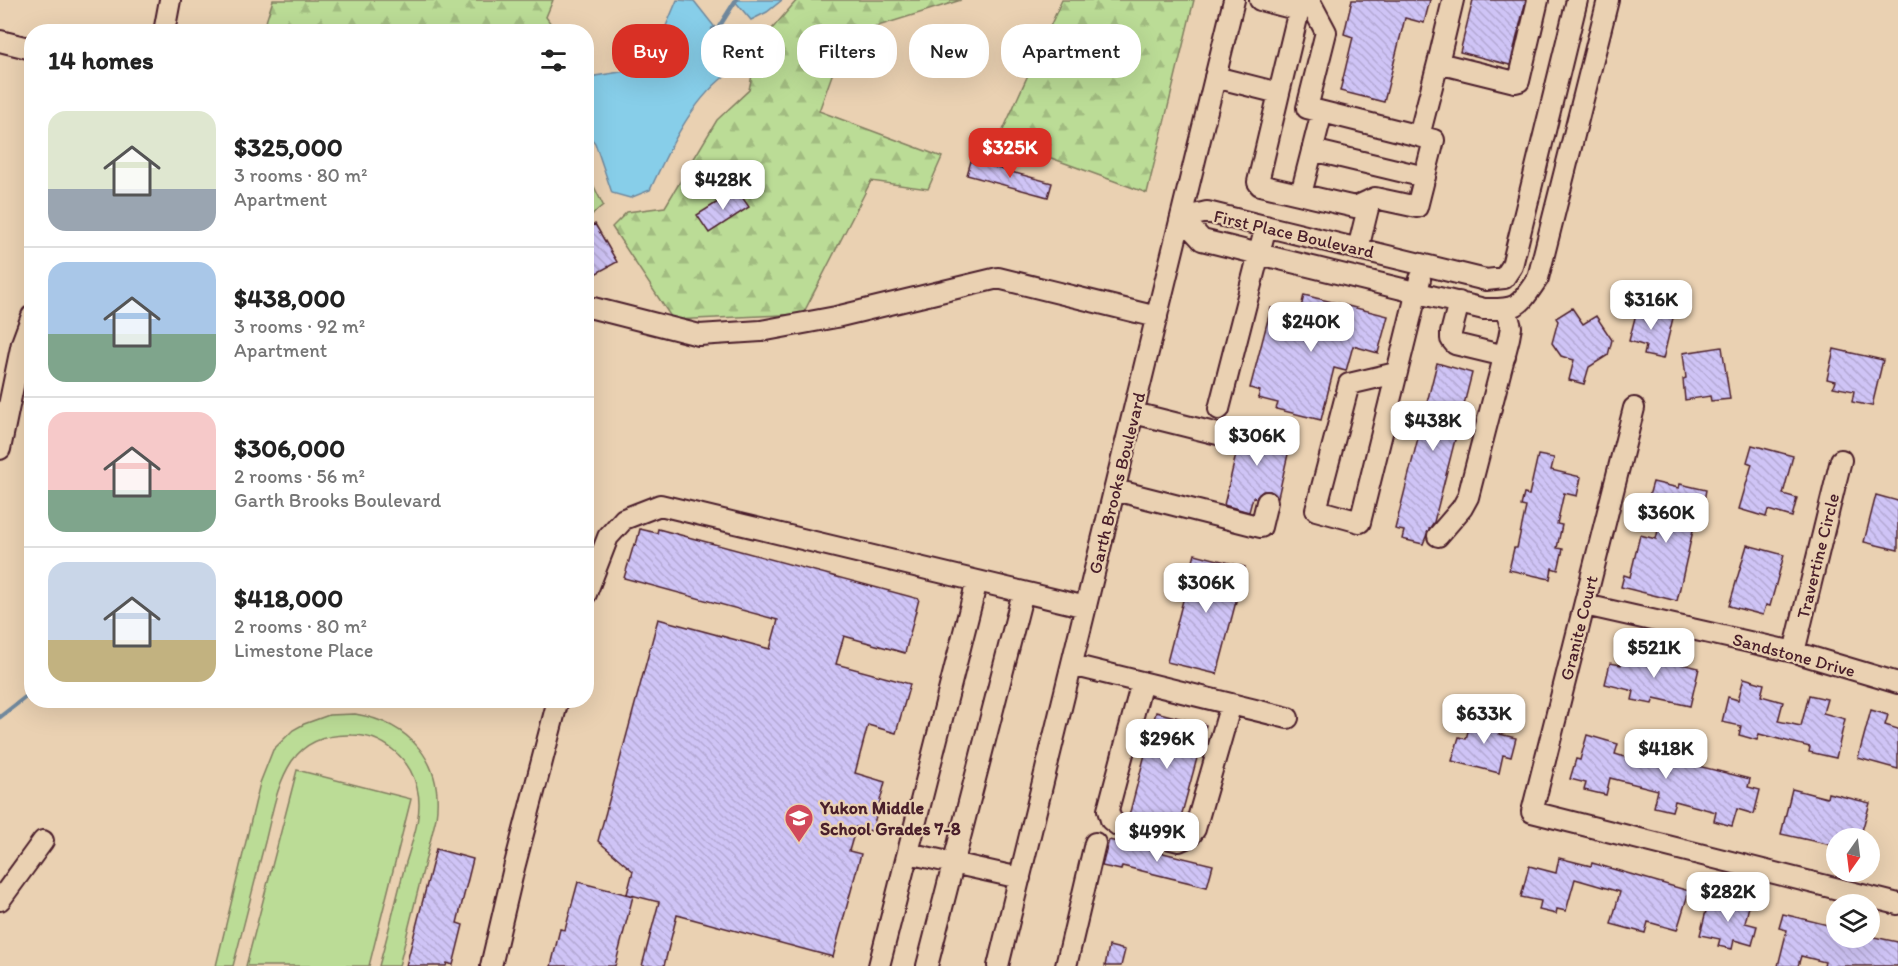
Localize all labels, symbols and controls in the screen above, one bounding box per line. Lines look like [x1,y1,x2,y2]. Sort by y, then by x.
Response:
chip: Buy [612,24,689,78]
chip: Rent [701,24,785,78]
chip: Filters [797,24,897,78]
chip: New [909,24,989,78]
chip: Apartment [1001,24,1141,78]
text: 14 homes [48,44,154,76]
icon: filters [537,44,570,77]
pin: $325K [968,128,1052,179]
text: $325,000 [234,131,343,163]
icon: home [96,135,168,207]
text: $325K [983,135,1037,159]
pin: $428K [681,160,765,211]
text: 3 rooms · 80 m² [234,163,367,187]
text: $428K [695,167,751,191]
text: Apartment [234,187,327,211]
street label: First Place Boulevard [1212,205,1377,263]
pin: $316K [1609,280,1693,331]
text: $438,000 [234,282,345,314]
icon: home [96,286,168,358]
text: $316K [1624,287,1678,311]
pin: $240K [1269,302,1353,353]
text: $240K [1282,309,1340,333]
text: 3 rooms · 92 m² [234,314,365,338]
text: Apartment [234,338,327,362]
street label: Garth Brooks Boulevard [1084,390,1150,576]
pin: $438K [1391,401,1475,452]
text: $438K [1405,408,1461,432]
pin: $306K [1215,416,1299,467]
text: $306K [1229,423,1285,447]
text: $306,000 [234,432,345,464]
icon: home [96,436,168,508]
text: 2 rooms · 56 m² [234,464,365,488]
text: Garth Brooks Boulevard [234,488,441,512]
street label: Travertine Circle [1792,491,1844,621]
pin: $360K [1624,493,1708,544]
text: $360K [1638,500,1694,524]
pin: $306K [1164,563,1248,614]
text: $306K [1178,570,1234,594]
street label: Granite Court [1555,573,1603,683]
text: $418,000 [234,582,343,614]
icon: home [96,586,168,658]
text: 2 rooms · 80 m² [234,614,367,638]
pin: $521K [1612,628,1696,679]
street label: Sandstone Drive [1730,628,1858,682]
text: $521K [1627,635,1681,659]
text: Limestone Place [234,638,373,662]
pin: $633K [1442,694,1526,745]
text: $633K [1456,701,1512,725]
pin: $296K [1125,719,1209,770]
text: $296K [1140,726,1194,750]
pin: $418K [1624,729,1708,780]
text: $418K [1638,736,1694,760]
place label: Yukon Middle School Grades 7-8 [819,797,961,840]
school or university icon: Yukon Middle School Grades 7-8 [783,802,815,844]
pin: $499K [1115,812,1199,863]
text: $499K [1129,819,1185,843]
north arrow [1826,828,1880,882]
map controls [1826,828,1880,948]
pin: $282K [1686,872,1770,923]
text: $282K [1701,879,1755,903]
button: layers [1826,894,1880,948]

